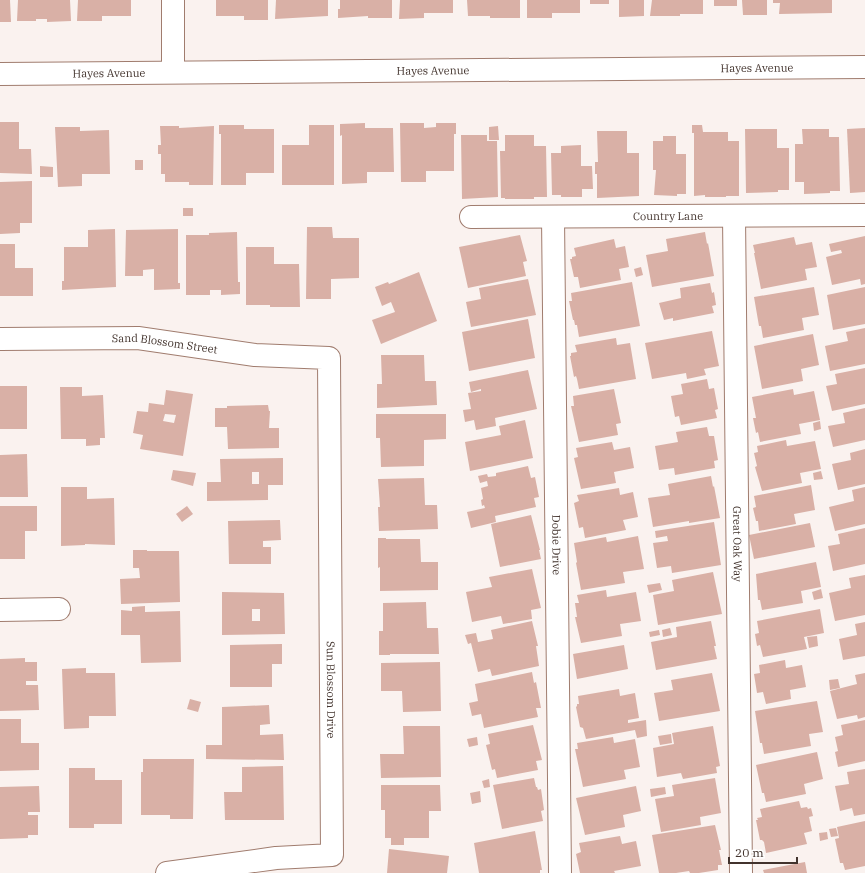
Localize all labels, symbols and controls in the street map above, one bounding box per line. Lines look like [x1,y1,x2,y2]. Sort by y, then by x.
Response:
street label: Hayes Avenue [720,61,794,75]
street label: Hayes Avenue [396,63,470,78]
street label: Hayes Avenue [72,66,146,80]
street label: Country Lane [633,209,703,223]
street label: Sand Blossom Street [112,331,219,356]
street label: Great Oak Way [730,506,745,582]
street label: Dobie Drive [549,515,564,575]
street label: Sun Blossom Drive [324,641,338,739]
scale bar [729,839,797,865]
text: 20 m [735,845,764,860]

